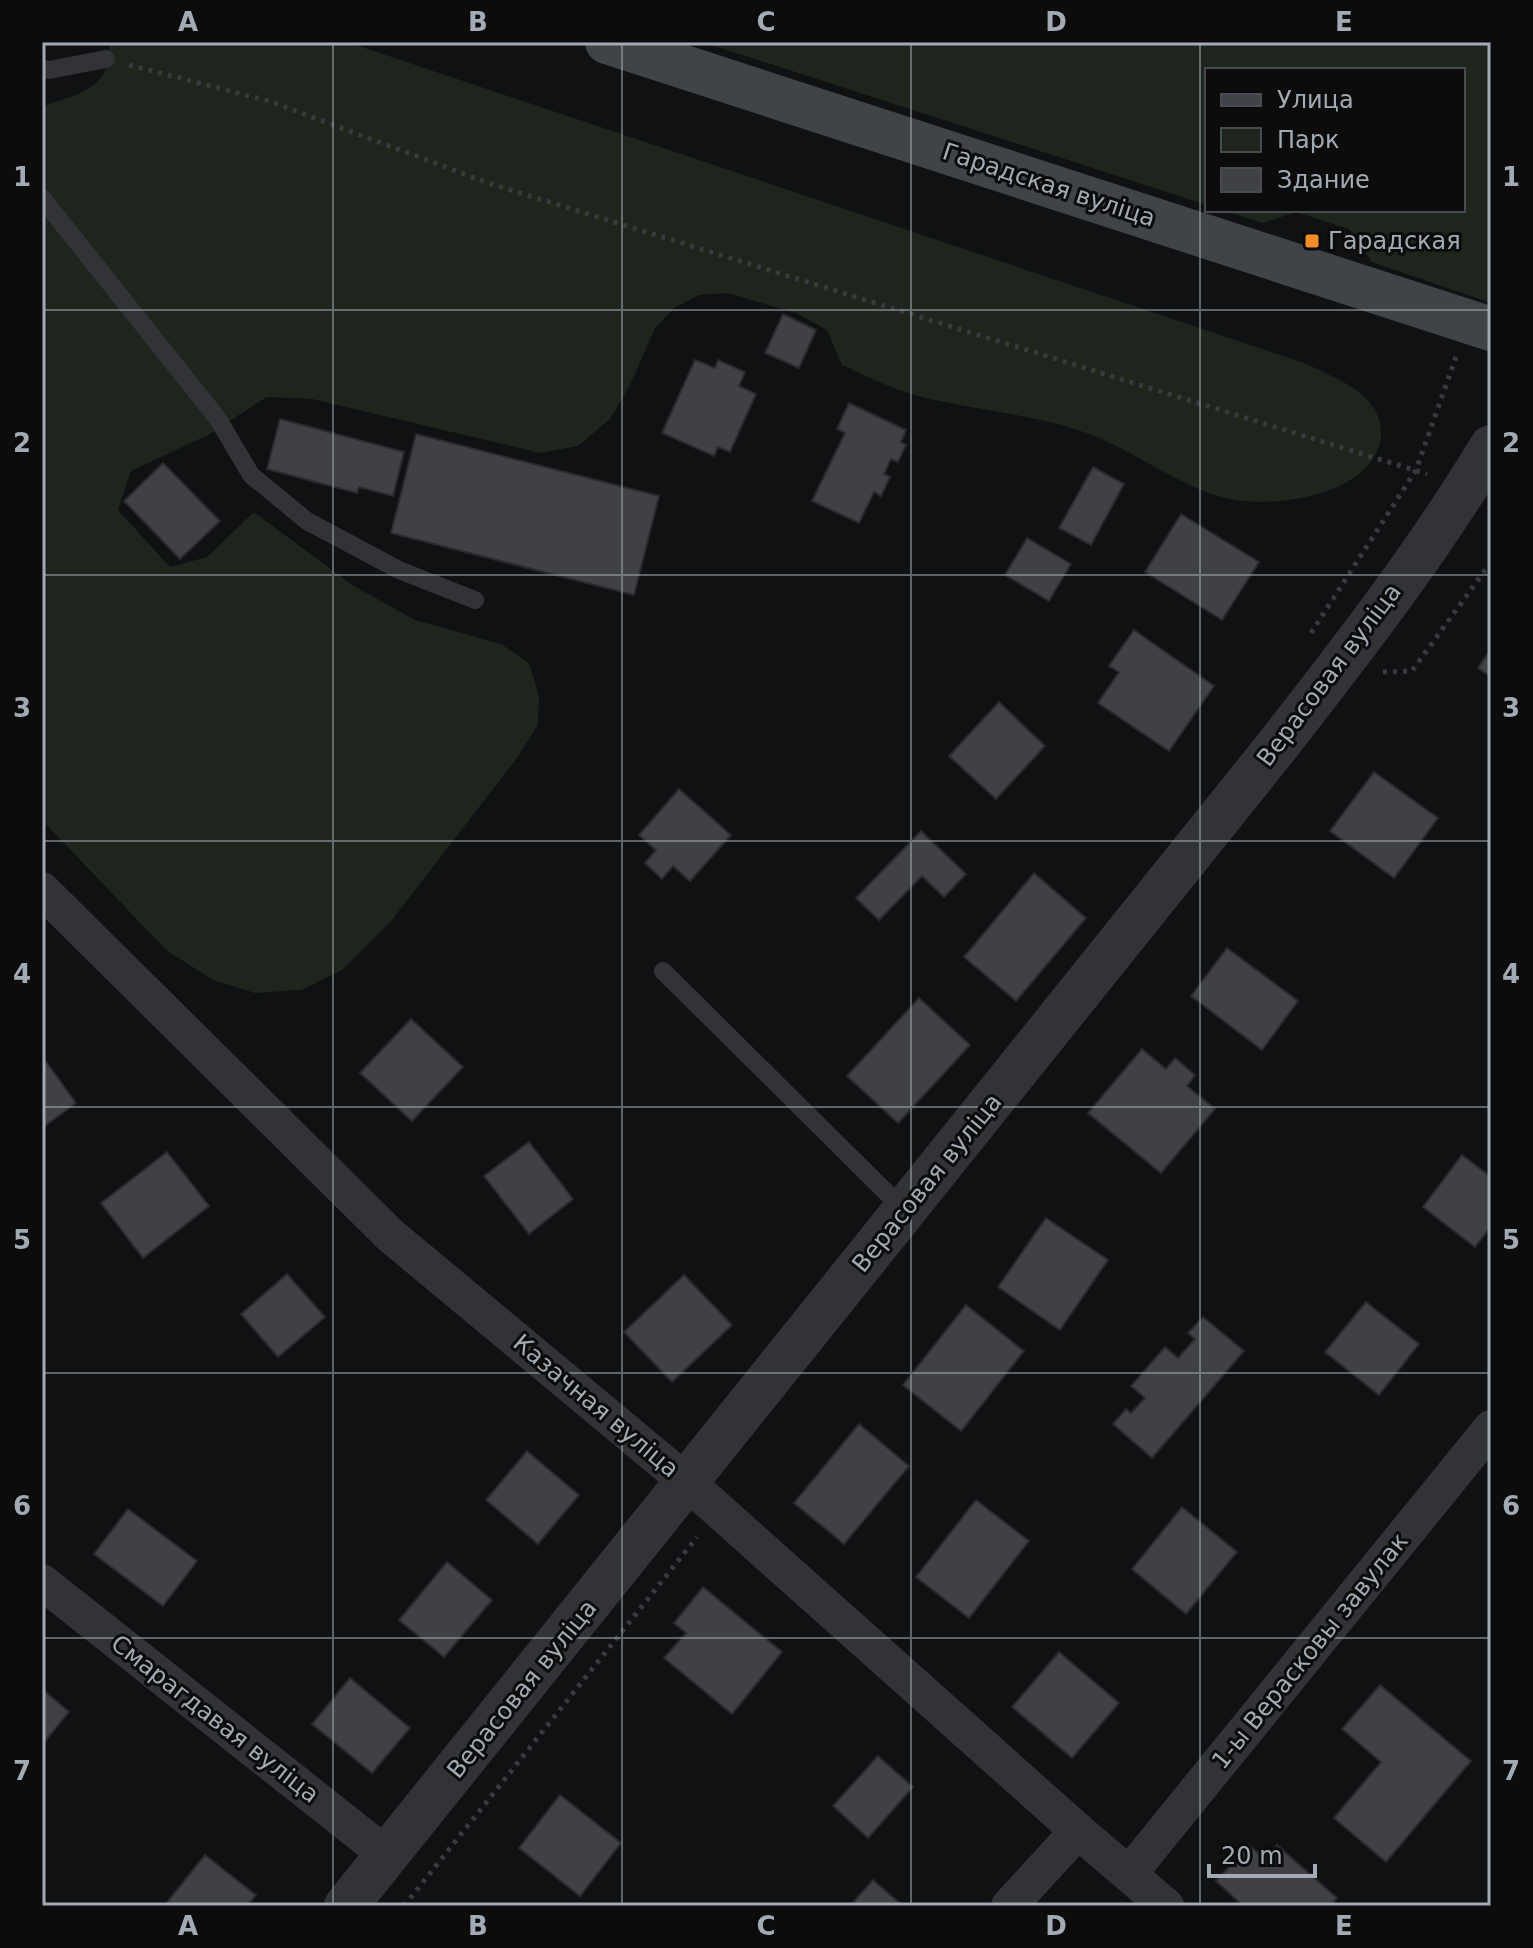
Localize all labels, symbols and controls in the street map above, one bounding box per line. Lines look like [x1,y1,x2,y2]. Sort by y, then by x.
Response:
text: A [178,7,198,37]
text: B [468,7,488,37]
text: C [756,7,776,37]
text: D [1045,7,1067,37]
text: E [1335,7,1353,37]
legend [1205,68,1465,212]
text: Улица [1277,86,1354,114]
text: Парк [1277,126,1339,154]
street label: Гарадская вуліца [939,137,1159,233]
text: 1 [13,162,31,192]
text: 1 [1502,162,1520,192]
text: Здание [1277,166,1370,194]
place label: Гарадская [1328,227,1461,255]
marker: Гарадская [1303,232,1321,250]
text: 2 [13,428,31,458]
text: 2 [1502,428,1520,458]
street label: Верасовая вуліца [1251,578,1407,772]
text: 3 [13,693,31,723]
text: 3 [1502,693,1520,723]
text: 4 [13,959,31,989]
text: 4 [1502,959,1520,989]
street label: Верасовая вуліца [846,1088,1008,1278]
text: 5 [13,1225,31,1255]
text: 5 [1502,1225,1520,1255]
street label: Казачная вуліца [508,1329,684,1483]
text: 6 [13,1491,31,1521]
text: 6 [1502,1491,1520,1521]
street label: 1-ы Верасковы завулак [1206,1528,1414,1774]
street label: Верасовая вуліца [441,1594,603,1784]
street label: Смарагдавая вуліца [106,1629,324,1809]
text: 7 [13,1756,31,1786]
text: 7 [1502,1756,1520,1786]
scale bar [1209,1828,1315,1878]
text: 20 m [1221,1842,1283,1870]
text: A [178,1911,198,1941]
text: B [468,1911,488,1941]
text: C [756,1911,776,1941]
text: D [1045,1911,1067,1941]
text: E [1335,1911,1353,1941]

